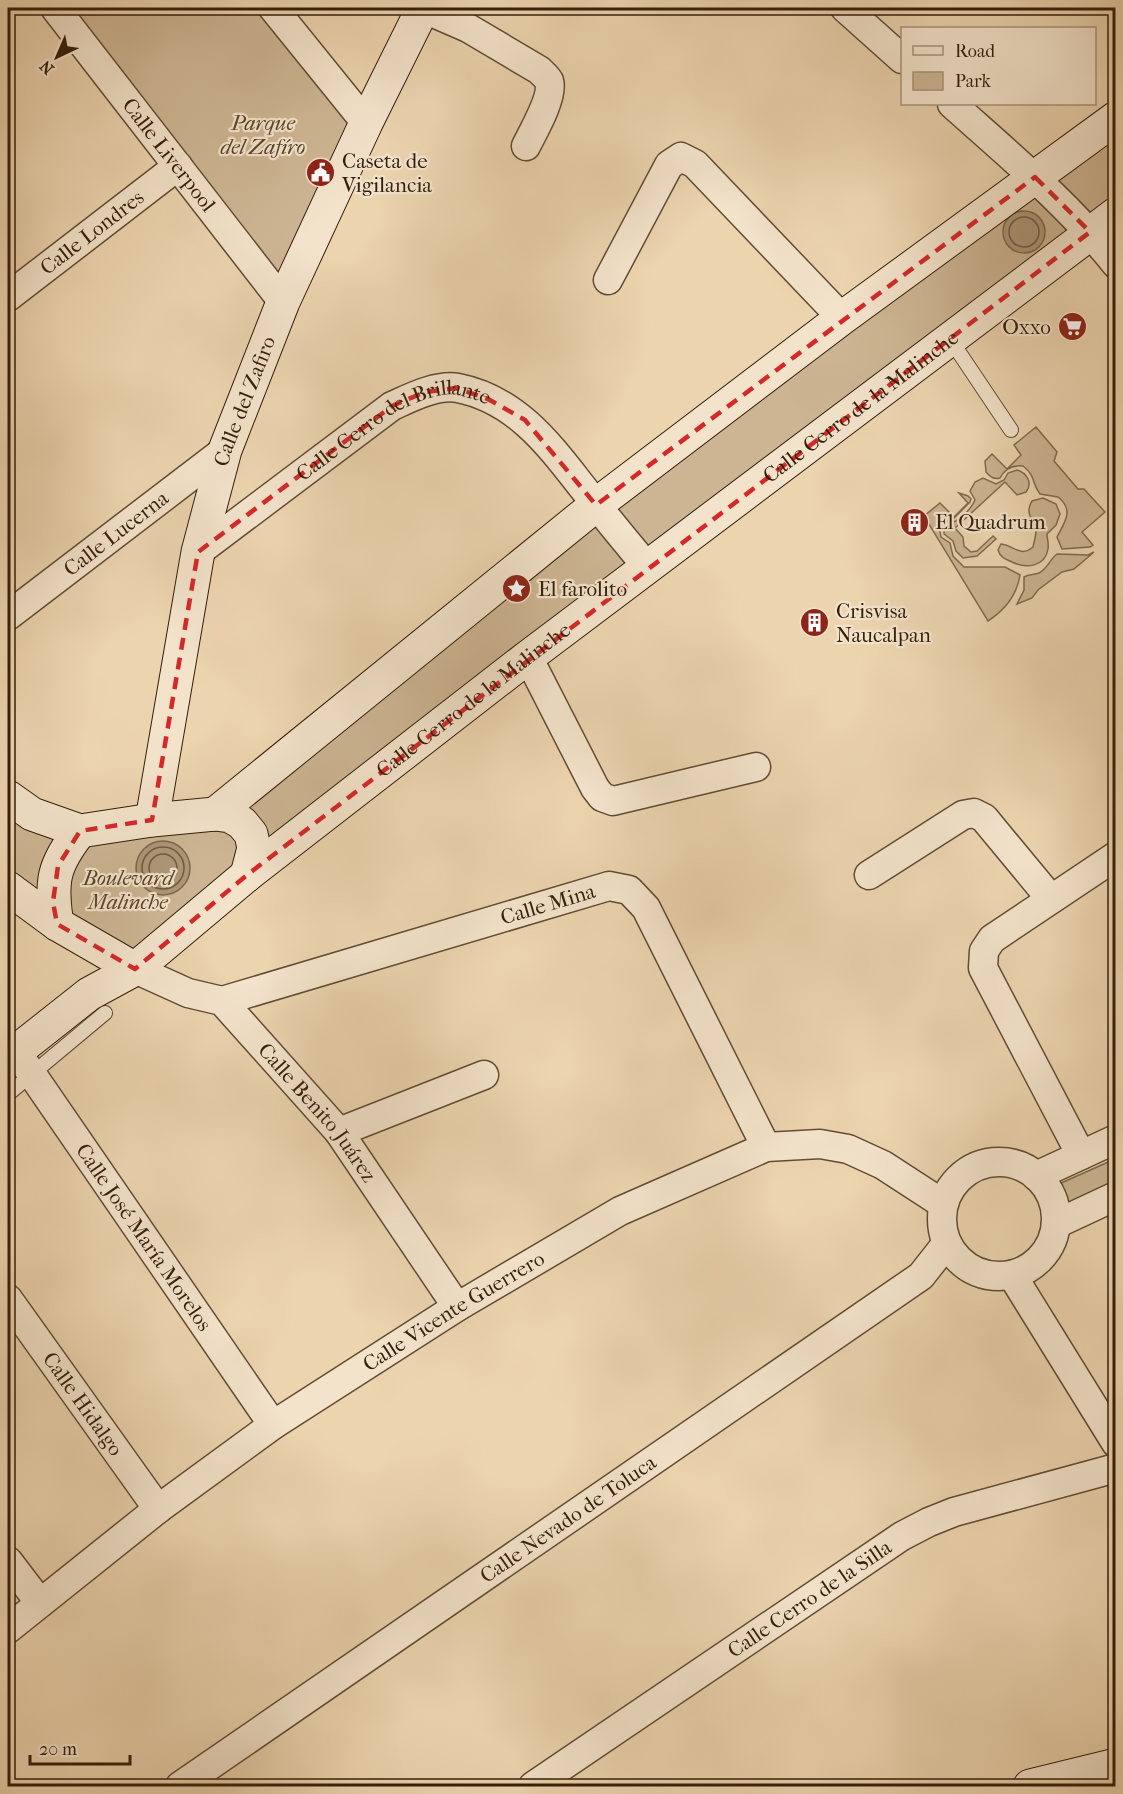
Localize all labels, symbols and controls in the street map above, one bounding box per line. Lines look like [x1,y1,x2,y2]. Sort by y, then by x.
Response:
north arrow [27,27,87,87]
legend [901,27,1096,105]
text: Road [955,41,995,62]
text: N [35,56,58,78]
text: Park [955,71,992,92]
street label: Calle Liverpool [117,93,221,217]
park label: Parque del Zafíro [221,111,306,159]
place label: Caseta de Vigilancia [341,149,432,197]
public building icon: Caseta de Vigilancia [305,157,337,189]
street label: Calle Londres [36,185,149,280]
supermarket icon: Oxxo [1056,311,1088,343]
place label: Oxxo [1002,315,1051,339]
street label: Calle Cerro de la Malinche [758,325,963,488]
street label: Calle del Zafiro [209,333,280,469]
street label: Calle Cerro del Brillante [291,375,495,486]
street label: Calle Lucerna [59,486,173,581]
building icon: El Quadrum [898,506,930,538]
place label: El Quadrum [935,510,1046,534]
place icon: El farolito [501,573,533,605]
place label: El farolito [538,577,627,601]
place label: Crisvisa Naucalpan [836,599,931,647]
building icon: Crisvisa Naucalpan [799,607,831,639]
street label: Calle Cerro de la Malinche [372,617,575,782]
park label: Boulevard Malinche [82,866,175,914]
street label: Calle Mina [498,879,598,930]
street label: Calle Benito Juárez [253,1038,381,1187]
street label: Calle José María Morelos [71,1139,217,1336]
street label: Calle Vicente Guerrero [358,1246,549,1376]
street label: Calle Hidalgo [38,1347,128,1460]
street label: Calle Nevado de Toluca [475,1450,661,1588]
street label: Calle Cerro de la Silla [723,1535,896,1663]
scale bar [30,1728,130,1766]
text: 20 m [39,1739,77,1760]

